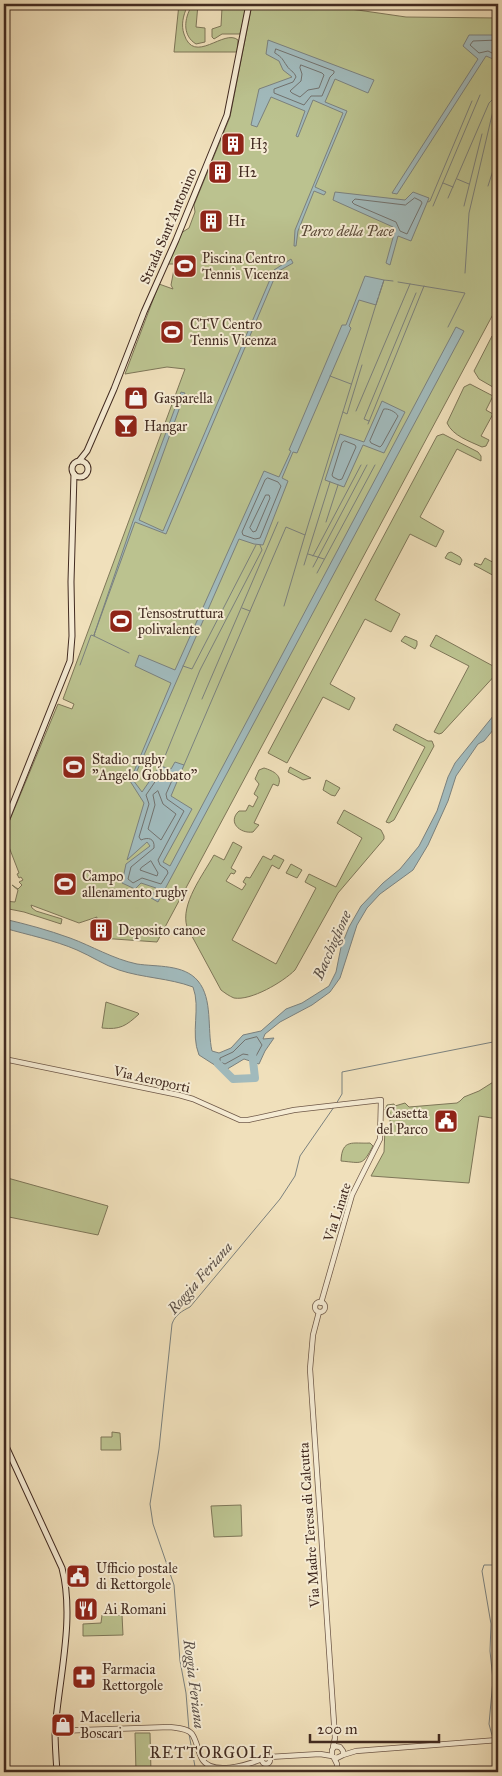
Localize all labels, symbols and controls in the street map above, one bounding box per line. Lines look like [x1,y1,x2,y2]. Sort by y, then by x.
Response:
building icon: H3 [220,131,246,157]
place label: H3 [250,136,268,153]
building icon: H2 [207,159,233,185]
place label: H2 [238,164,257,181]
street label: Strada Sant'Antonino [136,165,201,287]
building icon: H1 [198,208,224,234]
place label: H1 [228,213,246,230]
park label: Parco della Pace [300,223,394,240]
place label: Piscina Centro Tennis Vicenza [202,250,289,283]
sports icon: Piscina Centro Tennis Vicenza [172,253,198,279]
place label: CTV Centro Tennis Vicenza [190,316,277,349]
sports icon: CTV Centro Tennis Vicenza [159,319,185,345]
shop icon: Gasparella [123,385,149,411]
place label: Gasparella [154,390,213,407]
bar icon: Hangar [113,413,139,439]
place label: Hangar [144,418,188,435]
place label: Tensostruttura polivalente [137,605,224,638]
sports icon: Tensostruttura polivalente [108,608,134,634]
place label: Stadio rugby "Angelo Gobbato" [92,751,198,784]
sports icon: Stadio rugby "Angelo Gobbato" [61,754,87,780]
place label: Campo allenamento rugby [82,868,188,901]
sports icon: Campo allenamento rugby [52,871,78,897]
water label: Bacchiglione [309,908,355,983]
building icon: Deposito canoe [88,917,114,943]
place label: Deposito canoe [118,922,206,939]
street label: Via Aeroporti [111,1062,192,1097]
place label: Casetta del Parco [376,1105,428,1138]
public building icon: Casetta del Parco [433,1108,459,1134]
street label: Via Linate [320,1180,355,1245]
water label: Roggia Feriana [163,1238,236,1318]
street label: Via Madre Teresa di Calcutta [295,1442,324,1609]
place label: Ufficio postale di Rettorgole [96,1560,178,1593]
public building icon: Ufficio postale di Rettorgole [65,1563,91,1589]
restaurant icon: Ai Romani [73,1596,99,1622]
place label: Ai Romani [103,1601,166,1618]
water label: Roggia Feriana [179,1637,208,1730]
place label: Farmacia Rettorgole [102,1661,163,1694]
pharmacy icon: Farmacia Rettorgole [71,1664,97,1690]
place label: Macelleria Boscari [80,1709,141,1742]
scale bar [310,1711,438,1743]
shop icon: Macelleria Boscari [50,1712,76,1738]
text: 200 m [317,1720,358,1738]
district label: RETTORGOLE [150,1743,274,1762]

